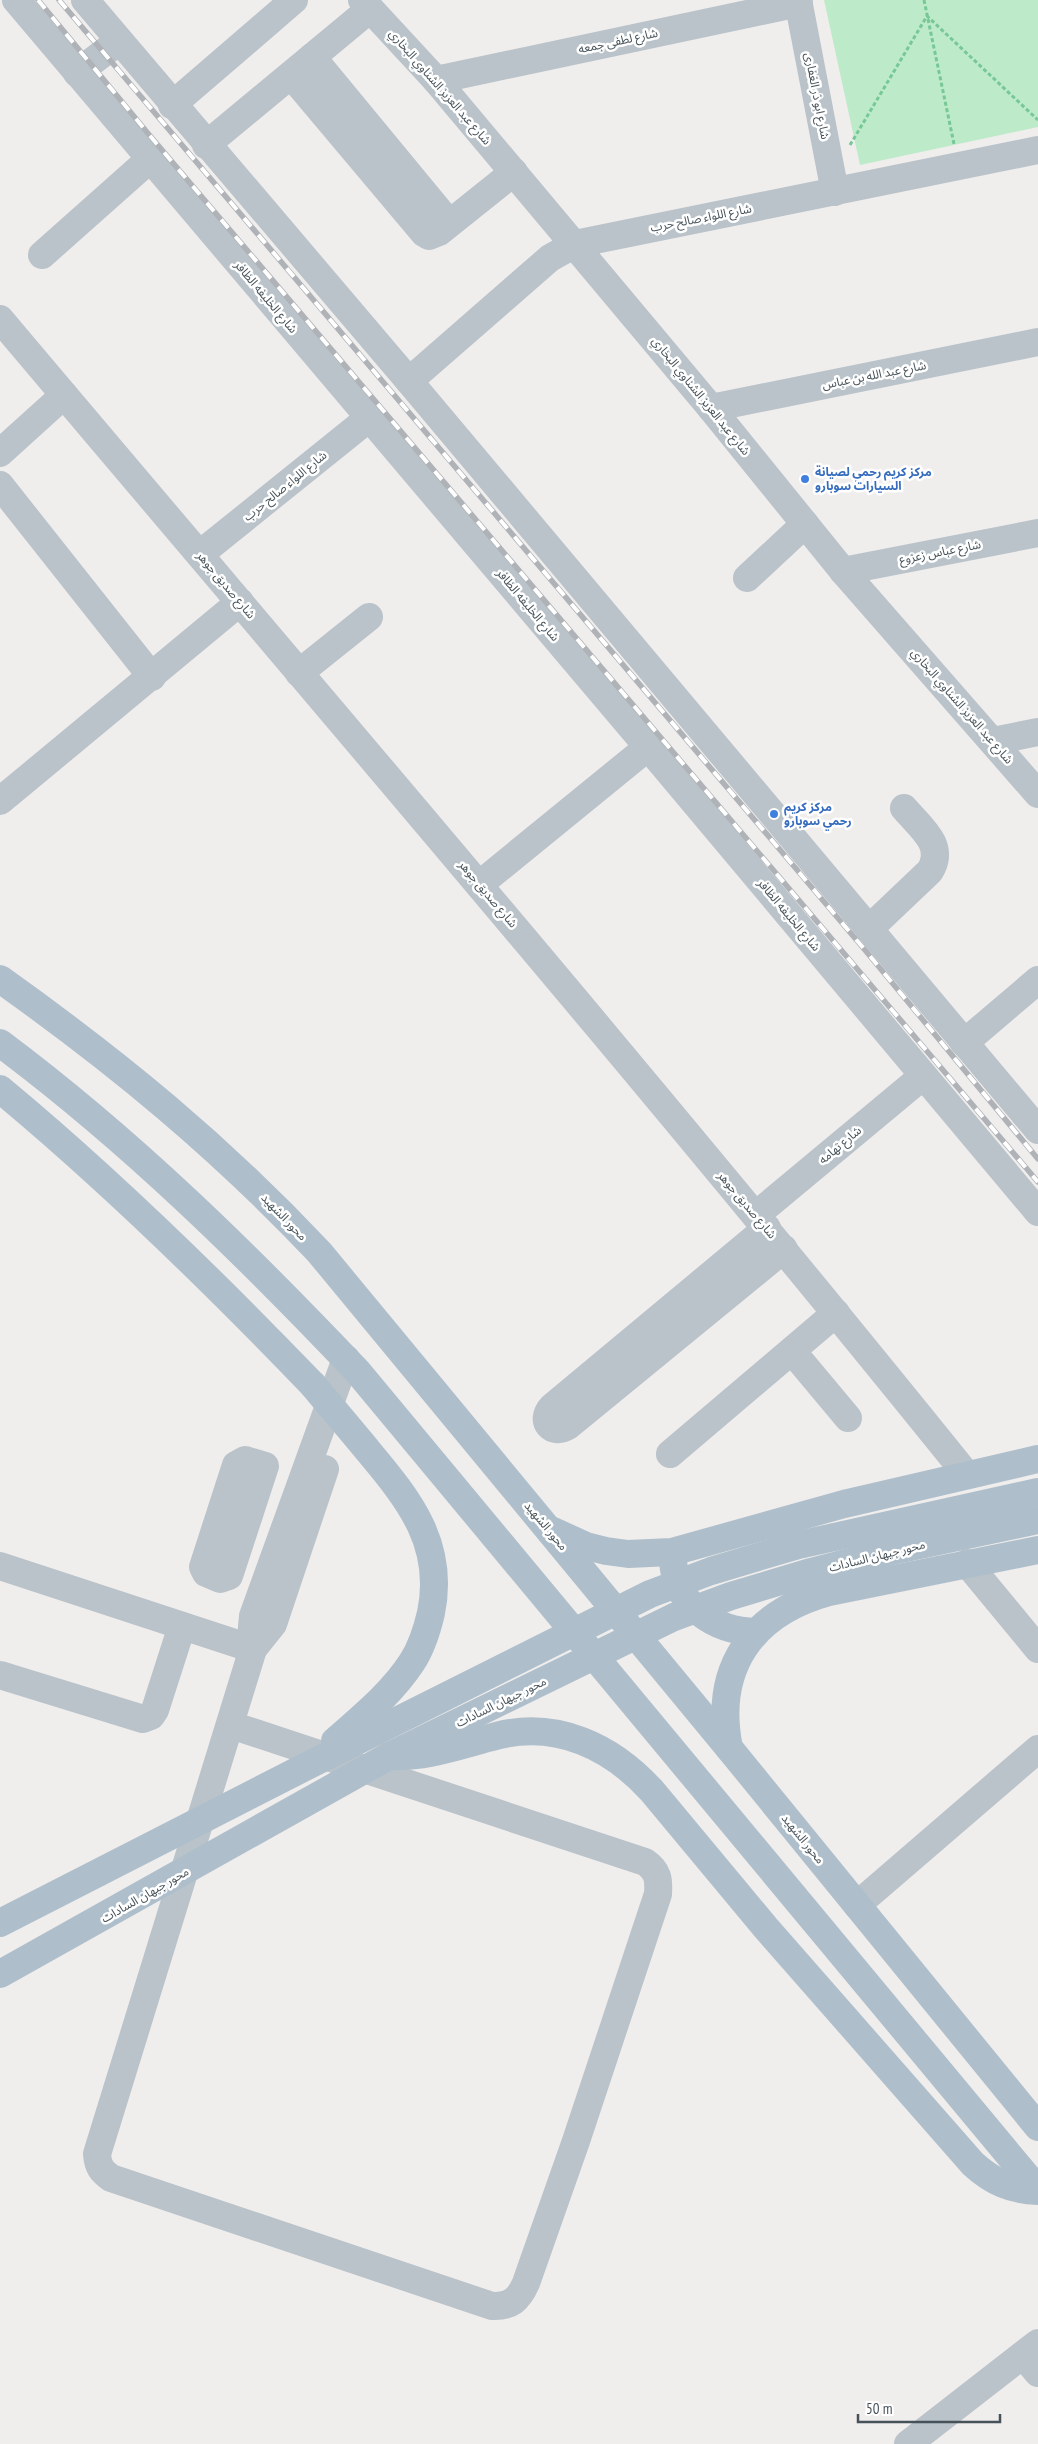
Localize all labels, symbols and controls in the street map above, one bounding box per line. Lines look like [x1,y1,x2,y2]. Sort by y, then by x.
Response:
street label: شارع لطفى جمعه [577,25,659,58]
street label: شارع عبد العزيز الشناوي البخاري [384,26,495,149]
street label: شارع ابو ذر الغفارى [800,51,833,141]
street label: شارع اللواء صالح حرب [649,200,753,237]
street label: شارع الخليفه الظافر [230,257,301,337]
street label: شارع عبد العزيز الشناوي البخاري [647,333,754,460]
street label: شارع عبد الله بن عباس [821,357,928,394]
street label: شارع اللواء صالح حرب [240,447,331,525]
place label: مركز كريم رحمي لصيانة السيارات سوبارو [815,464,932,493]
marker: مركز كريم رحمي لصيانة السيارات سوبارو [799,473,811,485]
street label: شارع عباس زعزوع [898,536,982,569]
street label: شارع صديق جوهر [192,547,259,623]
street label: شارع الخليفه الظافر [492,565,563,645]
street label: شارع عبد العزيز الشناوي البخاري [906,645,1017,768]
place label: مركز كريم رحمي سوبارو [784,799,852,831]
marker: مركز كريم رحمي سوبارو [768,808,780,820]
street label: شارع صديق جوهر [454,856,521,932]
street label: شارع الخليفه الظافر [753,875,824,955]
street label: شارع تهامه [815,1122,865,1168]
street label: شارع صديق جوهر [713,1167,780,1243]
street label: محور الشهيد [258,1190,310,1243]
street label: محور الشهيد [521,1498,571,1553]
street label: محور جيهان السادات [827,1536,927,1575]
street label: محور جيهان السادات [453,1673,548,1730]
street label: محور الشهيد [779,1811,828,1867]
street label: محور جيهان السادات [98,1863,191,1926]
scale bar [858,2392,1000,2424]
text: 50 m [866,2399,892,2418]

